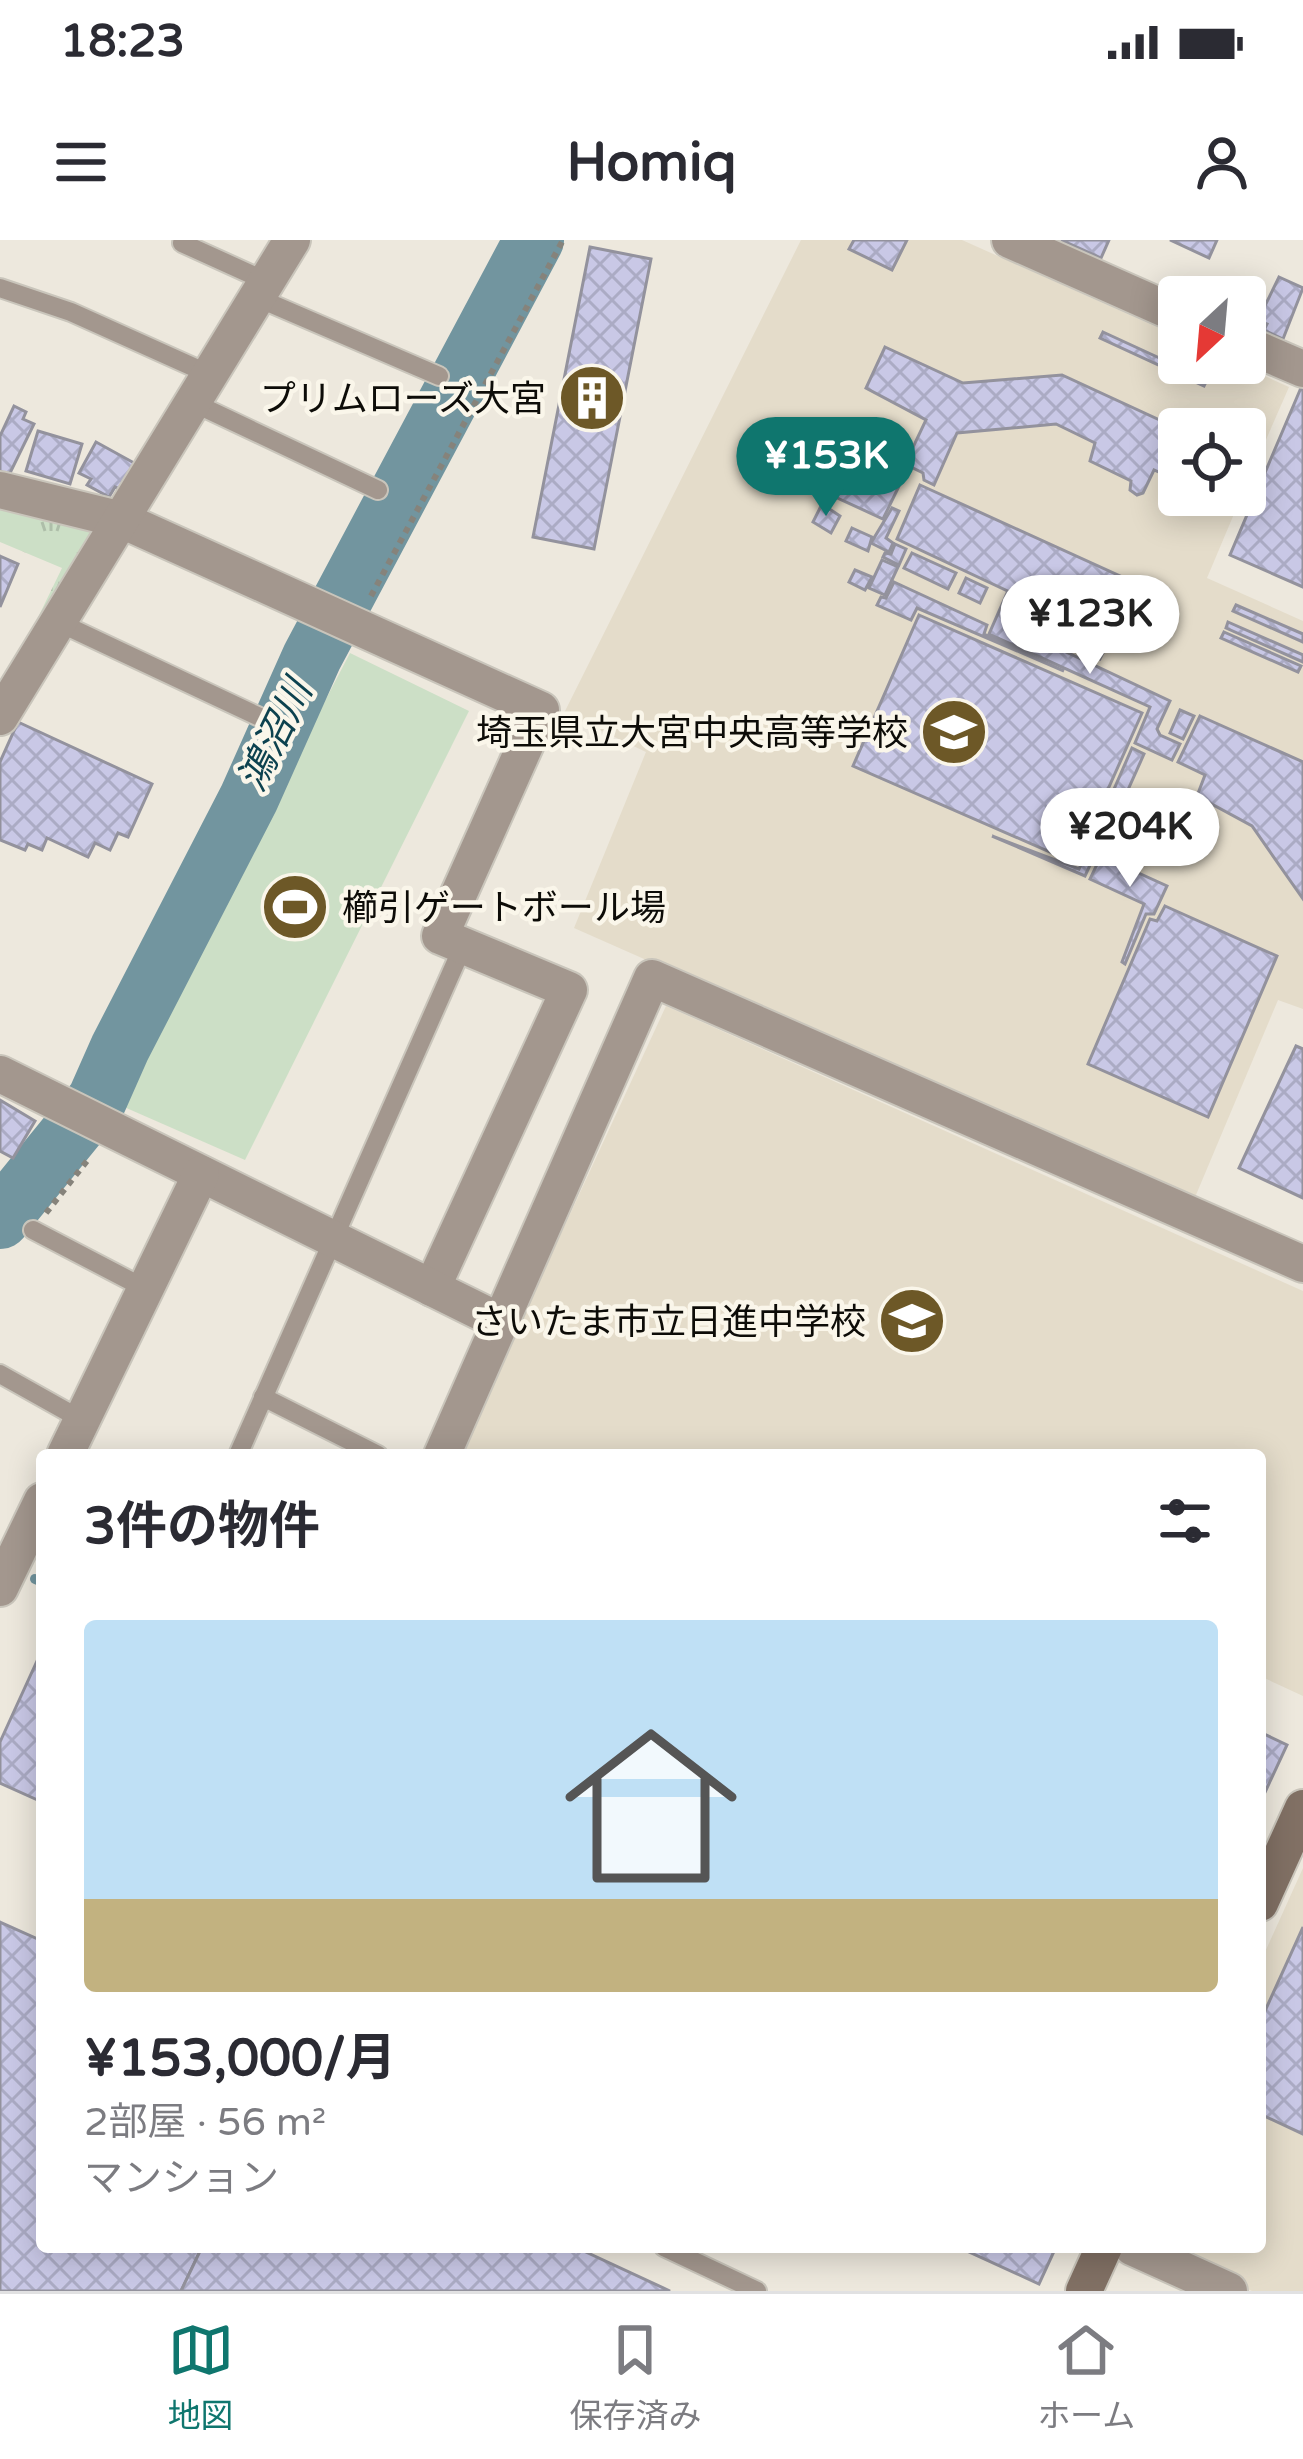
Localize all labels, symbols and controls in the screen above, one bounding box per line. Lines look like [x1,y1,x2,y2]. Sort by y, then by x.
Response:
text: 18:23 [60,15,185,69]
icon: menu [48,129,114,195]
icon: person [1189,129,1255,195]
text: Homiq [567,130,736,195]
north arrow [1158,276,1266,384]
map controls [1158,276,1266,516]
building icon: プリムローズ大宮 [557,363,627,433]
place label: プリムローズ大宮 [260,378,546,421]
button: locate [1158,408,1266,516]
pin: ¥153K [742,417,910,519]
text: ¥153K [763,432,889,479]
pin: ¥123K [1006,575,1174,677]
text: ¥123K [1027,590,1153,637]
water label: 鴻沼川 [229,669,324,799]
school or university icon: 埼玉県立大宮中央高等学校 [919,697,989,767]
place label: 埼玉県立大宮中央高等学校 [476,712,908,755]
pin: ¥204K [1046,788,1214,890]
text: ¥204K [1067,803,1193,850]
sports icon: 櫛引ゲートボール場 [260,872,330,942]
place label: 櫛引ゲートボール場 [342,887,666,930]
school or university icon: さいたま市立日進中学校 [877,1286,947,1356]
place label: さいたま市立日進中学校 [471,1301,866,1344]
icon: filters [1152,1488,1218,1554]
text: 3件の物件 [84,1496,320,1558]
icon: home [543,1698,759,1914]
text: ¥153,000/月 [84,2028,397,2090]
text: 2部屋 · 56 m² [84,2099,326,2146]
text: マンション [84,2155,279,2202]
tab: 地図 [168,2317,234,2437]
tab: 保存済み [569,2317,701,2437]
tab: ホーム [1037,2317,1135,2437]

